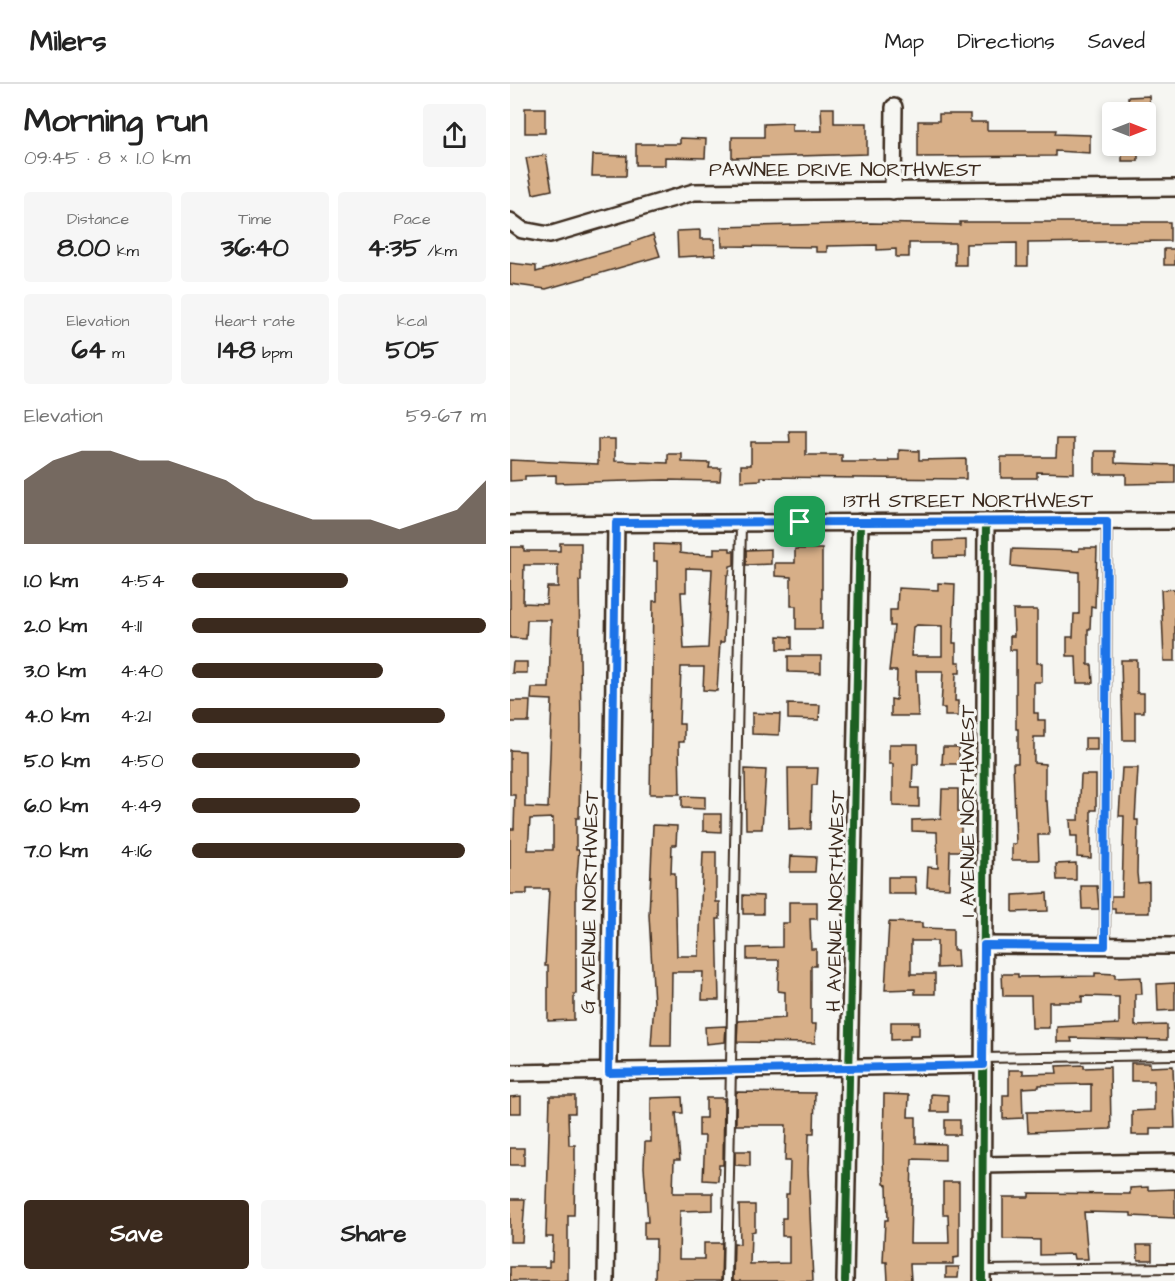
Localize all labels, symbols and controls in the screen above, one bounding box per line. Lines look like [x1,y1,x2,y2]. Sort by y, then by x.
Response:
text: Milers [30,22,106,61]
text: Map [884,27,924,56]
text: Directions [957,27,1055,56]
text: Saved [1088,27,1145,56]
text: Morning run [24,98,208,144]
north arrow [1102,102,1156,156]
map controls [1102,102,1156,156]
button: share [423,104,486,167]
text: 09:45 · 8 × 1.0 km [24,144,190,172]
street label: PAWNEE DRIVE NORTHWEST [709,156,982,184]
text: Distance [67,208,129,230]
text: Time [238,208,272,230]
text: Pace [393,208,431,230]
text: 8.00 [57,230,110,266]
text: 36:40 [221,230,289,266]
text: 4:35 [367,230,421,266]
text: km [110,240,139,262]
text: /km [421,240,457,262]
text: Elevation [67,310,129,332]
text: Heart rate [215,310,295,332]
text: kcal [397,310,427,332]
text: 64 [72,332,106,368]
text: 148 [218,332,256,368]
text: 505 [385,332,439,368]
text: m [106,342,124,364]
text: bpm [256,342,292,364]
text: Elevation [24,402,103,430]
text: 59–67 m [406,402,486,430]
street label: 13TH STREET NORTHWEST [843,487,1093,515]
pin [774,496,825,547]
icon: arrive [783,505,816,538]
text: 1.0 km [24,567,78,595]
text: 4:54 [120,567,165,595]
text: 2.0 km [24,612,87,640]
text: 4:11 [120,612,142,640]
text: 3.0 km [24,657,85,685]
text: 4:40 [120,657,163,685]
text: 4.0 km [24,702,89,730]
text: 4:21 [120,702,151,730]
street label: I AVENUE NORTHWEST [954,704,982,917]
text: 5.0 km [24,747,89,775]
text: 4:50 [120,747,164,775]
street label: H AVENUE NORTHWEST [820,789,852,1012]
street label: G AVENUE NORTHWEST [574,790,606,1014]
text: 6.0 km [24,792,88,820]
text: 4:49 [120,792,162,820]
text: 7.0 km [24,837,88,865]
text: 4:16 [120,837,152,865]
button: Save [24,1200,249,1269]
button: Share [261,1200,486,1269]

